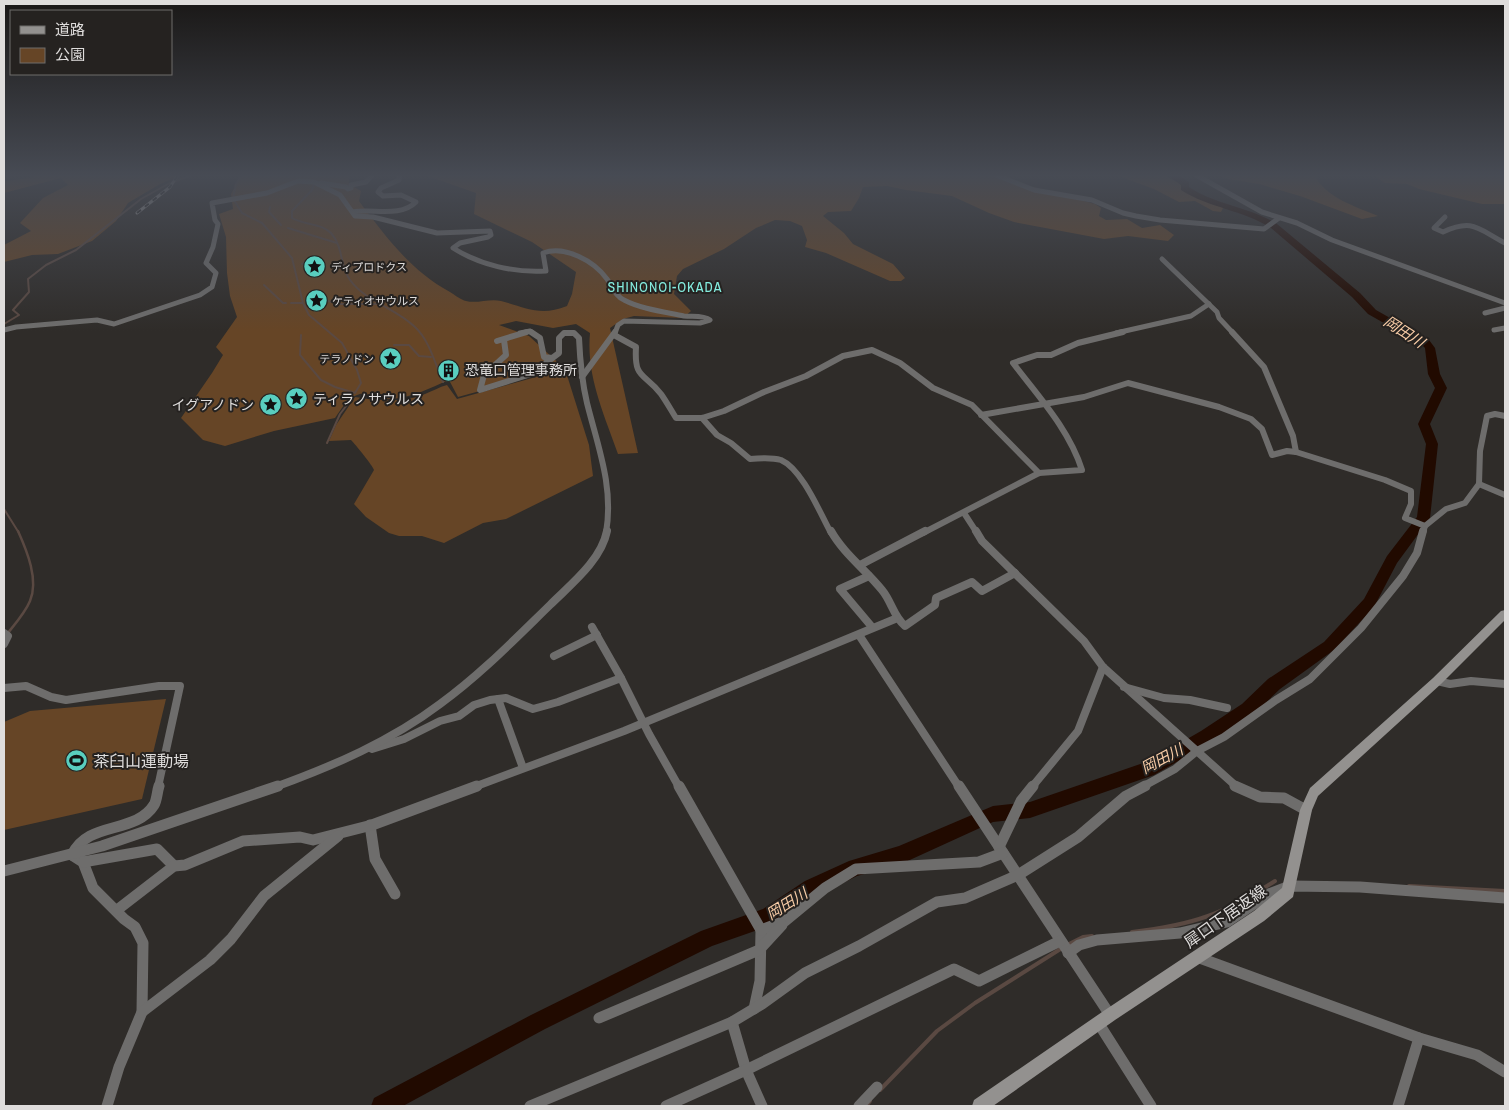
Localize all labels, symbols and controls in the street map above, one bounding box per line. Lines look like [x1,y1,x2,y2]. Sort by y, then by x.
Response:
legend [10,10,172,75]
text: 道路 [55,19,85,40]
text: 公園 [55,44,85,65]
place icon: ディプロドクス [303,255,327,279]
place label: ディプロドクス [331,260,407,274]
district label: SHINONOI-OKADA [608,278,722,296]
place icon: ケティオサウルス [304,289,328,313]
place label: ケティオサウルス [332,294,419,308]
water label: 岡田川 [1380,311,1431,354]
place icon: テラノドン [378,347,402,371]
place label: テラノドン [319,352,374,366]
building icon: 恐竜口管理事務所 [437,358,461,382]
place label: 恐竜口管理事務所 [465,361,577,379]
place icon: ティラノサウルス [285,387,309,411]
place label: ティラノサウルス [313,390,424,408]
place icon: イグアノドン [258,393,282,417]
place label: イグアノドン [172,396,254,414]
water label: 岡田川 [1137,738,1188,778]
sports icon: 茶臼山運動場 [65,749,89,773]
place label: 茶臼山運動場 [93,750,189,772]
street label: 犀口下居返線 [1179,879,1271,953]
water label: 岡田川 [762,882,813,924]

